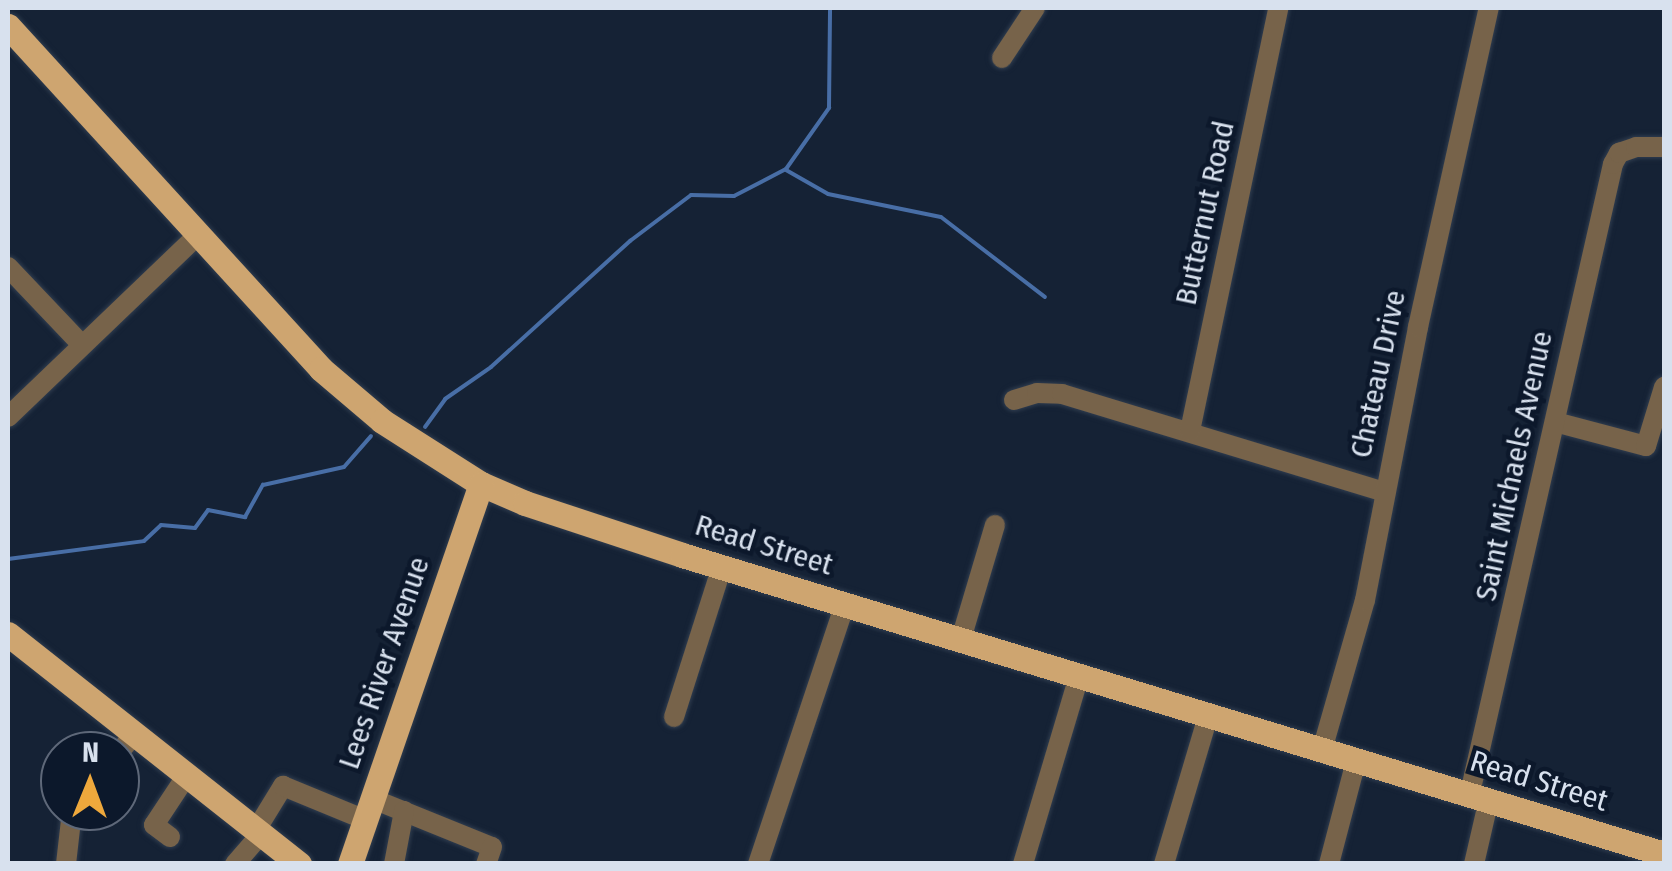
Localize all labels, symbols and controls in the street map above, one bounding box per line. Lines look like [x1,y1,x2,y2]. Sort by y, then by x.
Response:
street label: Butternut Road [1168,118,1242,308]
street label: Chateau Drive [1343,287,1413,461]
street label: Saint Michaels Avenue [1468,328,1560,604]
street label: Read Street [691,507,837,583]
street label: Lees River Avenue [331,552,437,774]
north arrow [40,731,140,831]
text: N [82,736,99,769]
street label: Read Street [1466,743,1612,819]

